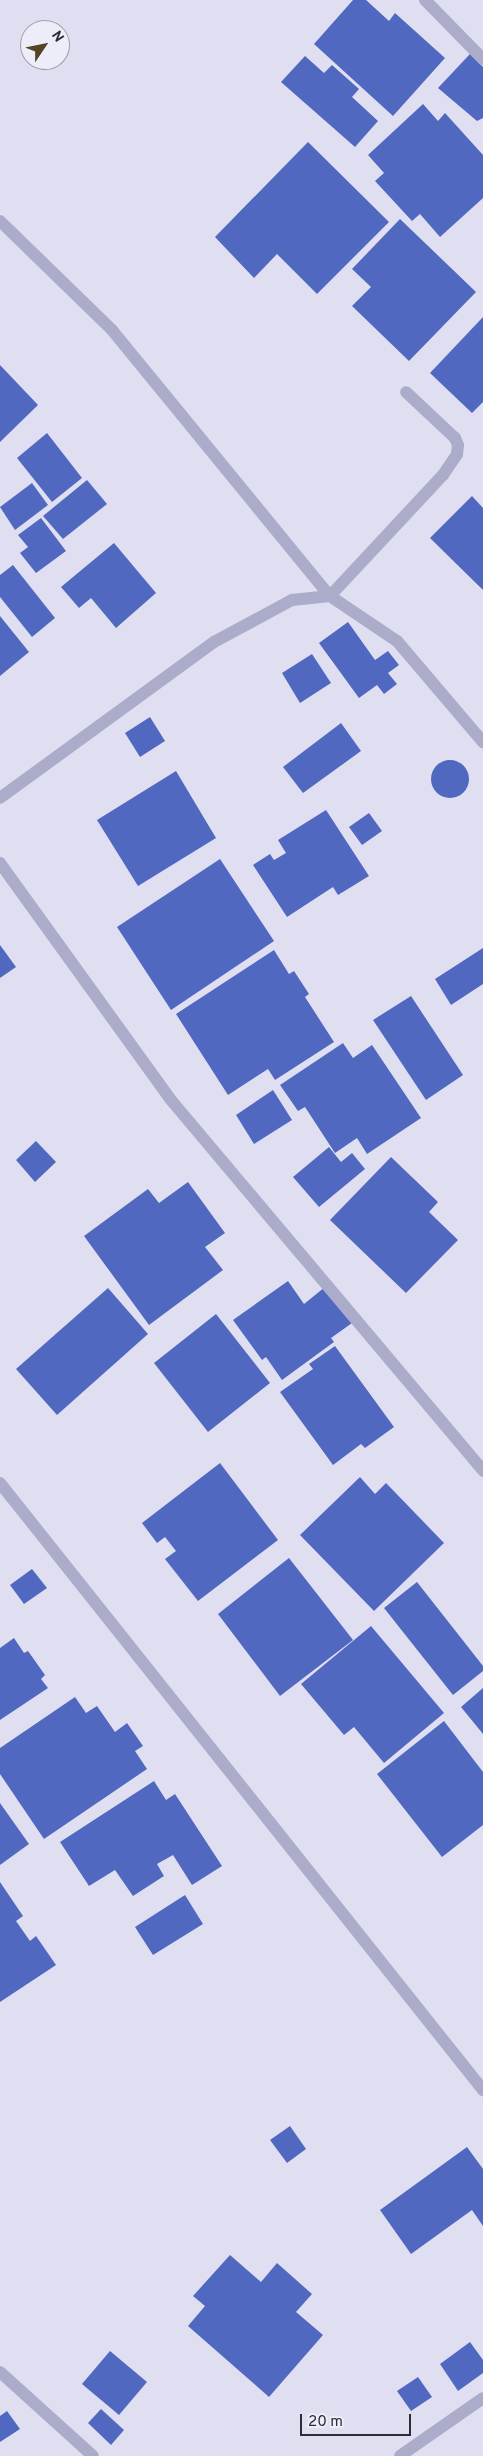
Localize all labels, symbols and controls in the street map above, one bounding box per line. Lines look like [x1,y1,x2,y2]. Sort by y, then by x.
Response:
north arrow [20,20,70,70]
text: N [47,28,67,46]
scale bar [303,2404,414,2436]
text: 20 m [308,2413,343,2432]

